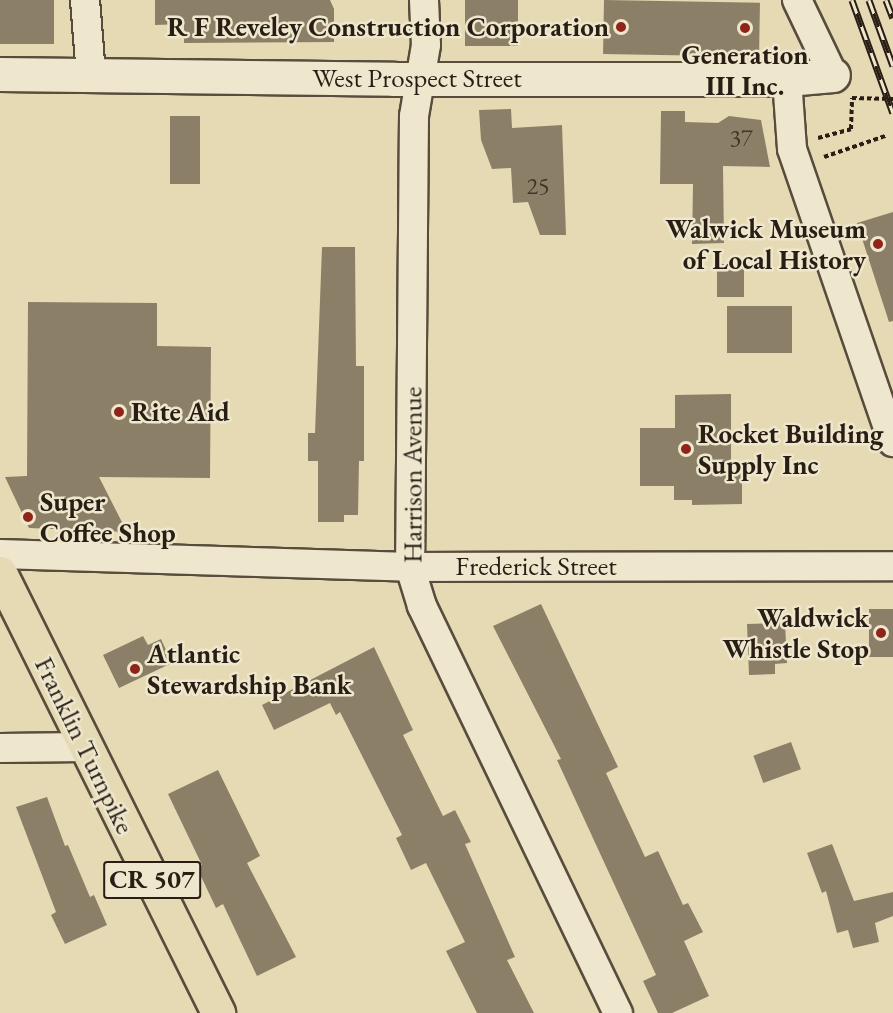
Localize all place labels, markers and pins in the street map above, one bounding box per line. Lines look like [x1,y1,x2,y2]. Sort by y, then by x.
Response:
place label: R F Reveley Construction Corporation [167,11,609,43]
marker: R F Reveley Construction Corporation [614,20,628,34]
marker: Generation III Inc. [738,21,752,35]
place label: Generation III Inc. [681,38,809,101]
place label: Walwick Museum of Local History [665,212,866,275]
marker: Walwick Museum of Local History [871,237,885,251]
place label: Rite Aid [131,396,230,428]
marker: Rite Aid [112,405,126,419]
place label: Rocket Building Supply Inc [698,417,884,480]
marker: Rocket Building Supply Inc [679,442,693,456]
place label: Super Coffee Shop [40,485,176,548]
marker: Super Coffee Shop [21,510,35,524]
place label: Waldwick Whistle Stop [723,601,869,664]
marker: Waldwick Whistle Stop [874,626,888,640]
place label: Atlantic Stewardship Bank [147,637,351,700]
marker: Atlantic Stewardship Bank [128,662,142,676]

